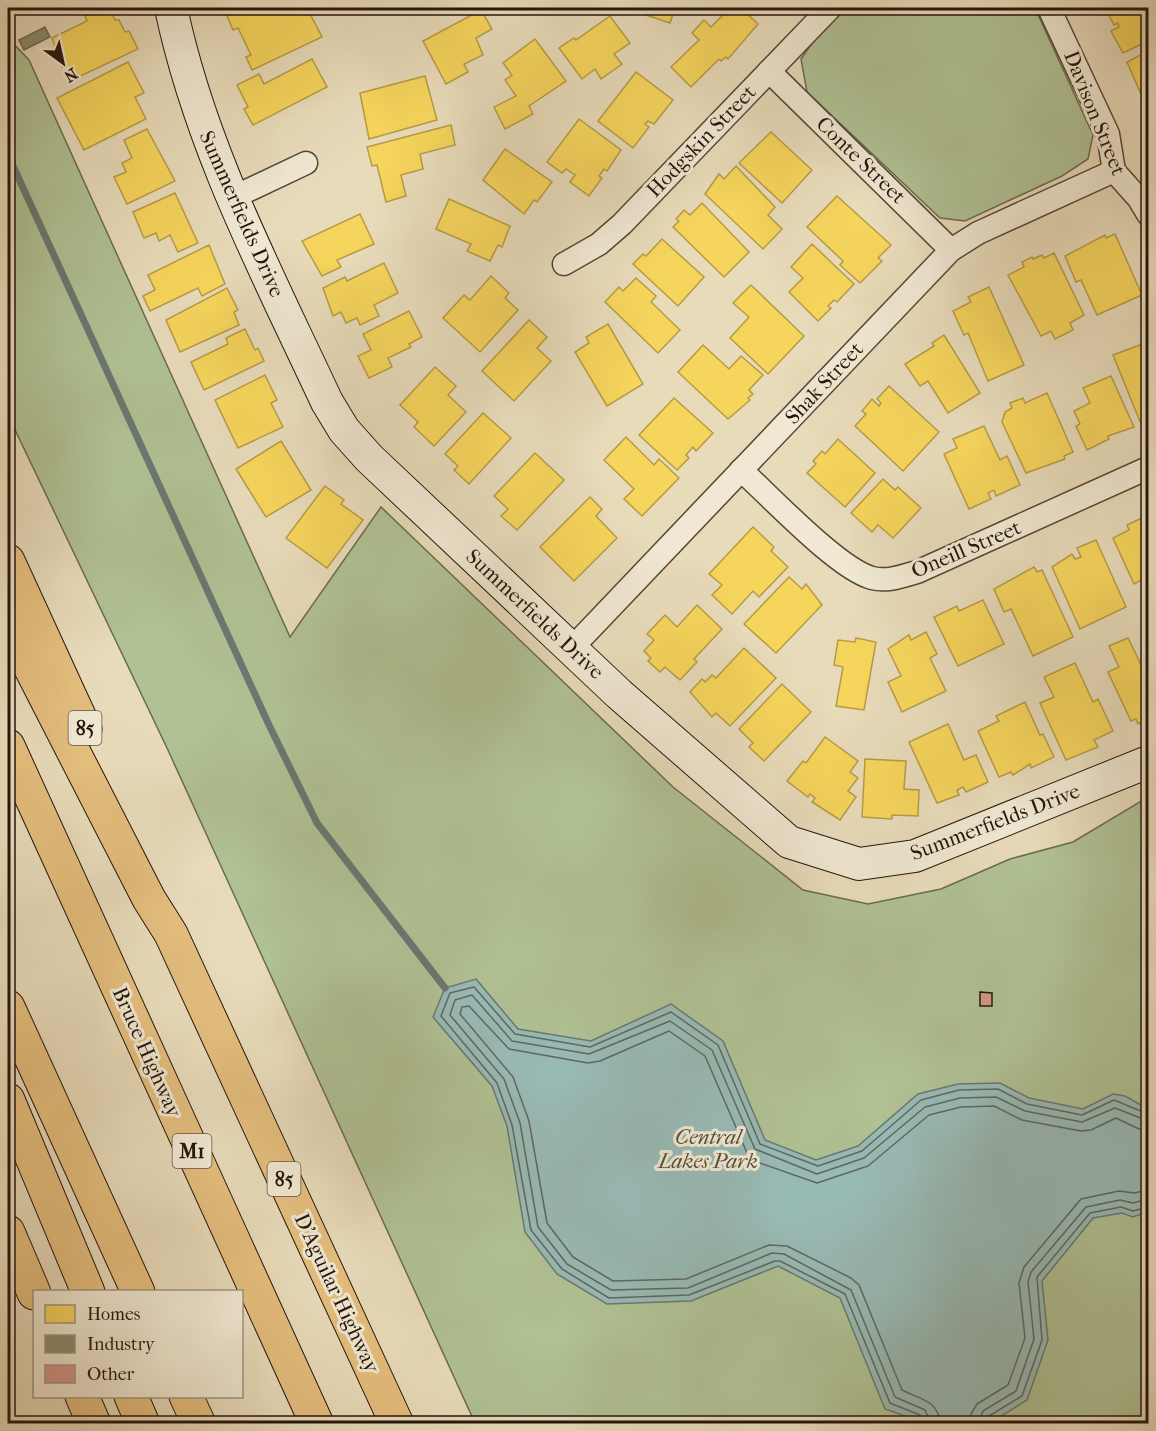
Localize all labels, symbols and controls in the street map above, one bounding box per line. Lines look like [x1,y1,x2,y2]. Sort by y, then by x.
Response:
north arrow [33,33,93,93]
street label: Davison Street [1059,47,1131,179]
text: N [60,64,81,87]
street label: Hodgskin Street [641,80,761,202]
street label: Conte Street [811,112,911,209]
street label: Summerfields Drive [195,127,289,301]
street label: Shak Street [780,337,868,429]
street label: Oneill Street [908,515,1025,583]
street label: Summerfields Drive [461,544,609,684]
road number: 85 [68,711,101,745]
street label: Summerfields Drive [907,779,1083,865]
street label: Bruce Highway [108,983,187,1122]
park label: Central Lakes Park [656,1125,758,1173]
road number: M1 [172,1134,212,1168]
road number: 85 [268,1162,300,1196]
street label: D'Aguilar Highway [290,1209,385,1377]
legend [33,1290,243,1398]
text: Homes [87,1304,141,1325]
text: Industry [87,1334,156,1355]
text: Other [87,1364,135,1385]

